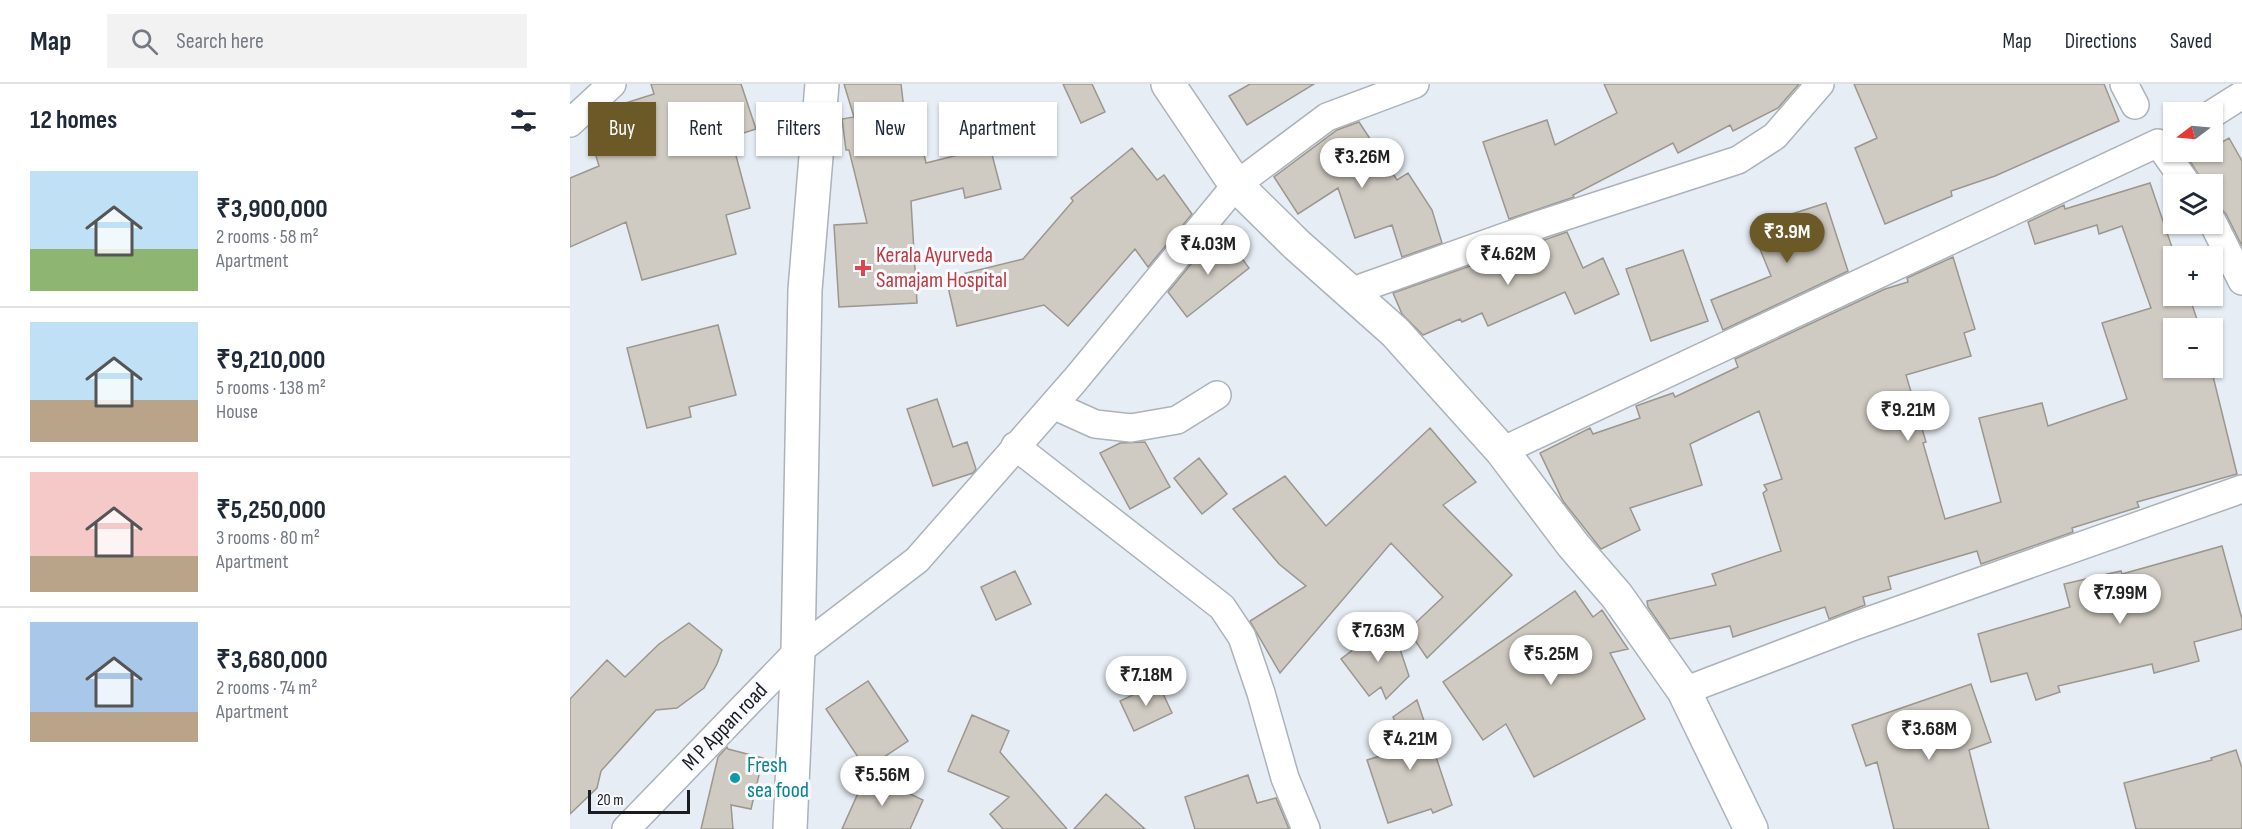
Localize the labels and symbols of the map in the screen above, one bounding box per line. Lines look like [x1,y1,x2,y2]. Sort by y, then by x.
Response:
north arrow [2163,102,2223,162]
pin: ₹3.26M [1313,138,1411,189]
pin: ₹3.9M [1745,213,1829,264]
pin: ₹4.03M [1159,225,1257,276]
pin: ₹4.62M [1459,235,1557,286]
place label: Kerala Ayurveda Samajam Hospital [876,242,1007,294]
marker: Kerala Ayurveda Samajam Hospital [854,259,872,277]
pin: ₹9.21M [1859,391,1957,442]
pin: ₹7.99M [2071,574,2169,625]
pin: ₹7.63M [1329,612,1427,663]
pin: ₹5.25M [1502,635,1600,686]
pin: ₹7.18M [1097,656,1195,707]
street label: M P Appan road [677,678,773,776]
pin: ₹3.68M [1880,710,1978,761]
pin: ₹4.21M [1361,720,1459,771]
place label: Fresh sea food [747,752,809,804]
pin: ₹5.56M [833,756,931,807]
marker: Fresh sea food [728,771,742,785]
scale bar [588,787,690,814]

